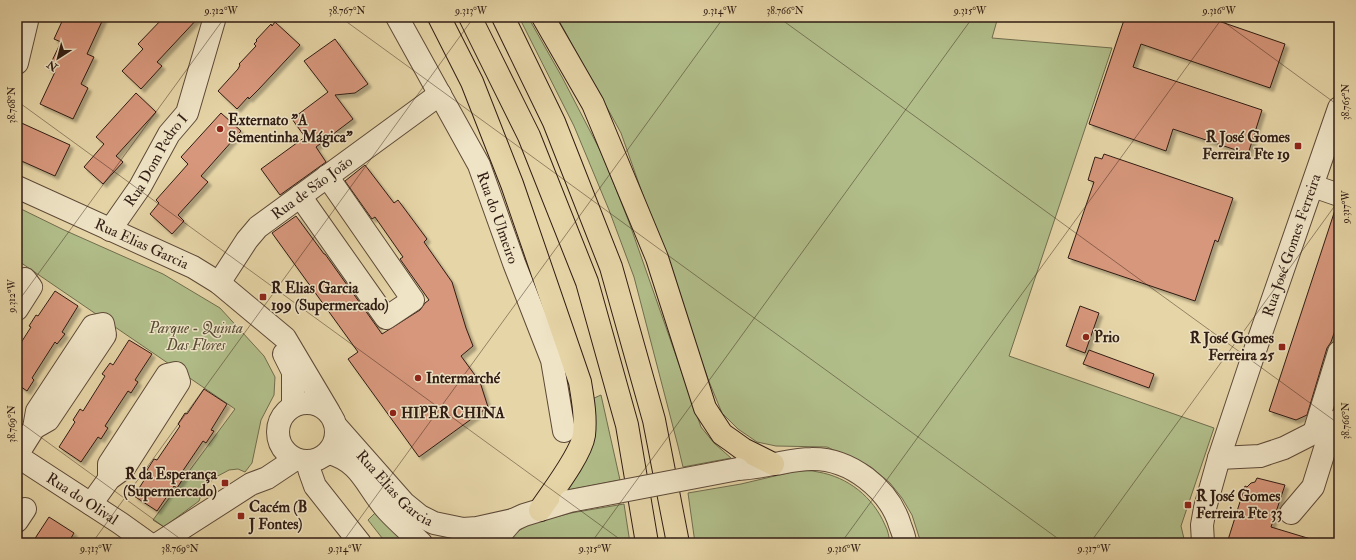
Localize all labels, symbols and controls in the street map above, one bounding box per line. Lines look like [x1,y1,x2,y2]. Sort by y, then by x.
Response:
text: 9.312°W [203,5,238,17]
text: 38.767°N [329,5,365,17]
text: 9.313°W [454,5,488,17]
text: 9.314°W [702,5,738,17]
text: 38.766°N [766,5,804,17]
text: 9.315°W [953,5,987,17]
text: 9.316°W [1201,5,1236,17]
north arrow [38,38,78,78]
text: N [44,57,61,74]
text: 38.765°N [1340,84,1352,120]
text: 38.768°N [6,87,18,123]
street label: Rua Dom Pedro I [120,110,192,210]
place label: Externato "A Sementinha Mágica" [228,111,353,148]
marker: Externato "A Sementinha Mágica" [215,124,225,134]
place label: R José Gomes Ferreira Fte 19 [1202,128,1290,164]
marker: R José Gomes Ferreira Fte 19 [1293,141,1303,151]
street label: Rua de São João [268,152,356,224]
street label: Rua do Ulmeiro [472,169,522,266]
street label: Rua José Gomes Ferreira [1258,171,1326,319]
text: 9.317°W [1340,190,1352,224]
street label: Rua Elias Garcia [91,215,192,274]
text: 9.312°W [6,279,18,314]
place label: R Elias Garcia 199 (Supermercado) [271,279,389,316]
marker: R Elias Garcia 199 (Supermercado) [258,292,268,302]
park label: Parque - Quinta Das Flores [148,319,243,355]
place label: Prio [1094,328,1120,347]
place label: R José Gomes Ferreira 25 [1190,329,1274,365]
marker: Prio [1081,332,1091,342]
marker: R José Gomes Ferreira 25 [1277,342,1287,352]
place label: Intermarché [426,369,501,388]
marker: Intermarché [413,373,423,383]
text: 38.766°N [1340,402,1352,440]
place label: HIPER CHINA [401,404,505,423]
text: 38.769°N [6,405,18,443]
marker: HIPER CHINA [388,408,398,418]
street label: Rua Elias Garcia [352,446,437,531]
place label: R da Esperança (Supermercado) [123,465,218,502]
street label: Rua do Olival [43,469,122,529]
marker: R da Esperança (Supermercado) [220,478,230,488]
place label: R José Gomes Ferreira Fte 33 [1196,487,1283,523]
place label: Cacém (B J Fontes) [248,498,307,535]
marker: R José Gomes Ferreira Fte 33 [1183,500,1193,510]
marker: Cacém (B J Fontes) [236,511,246,521]
text: 9.313°W [79,543,113,555]
text: 38.769°N [161,543,199,555]
text: 9.314°W [327,543,363,555]
text: 9.315°W [578,543,612,555]
text: 9.316°W [826,543,861,555]
text: 9.317°W [1077,543,1111,555]

